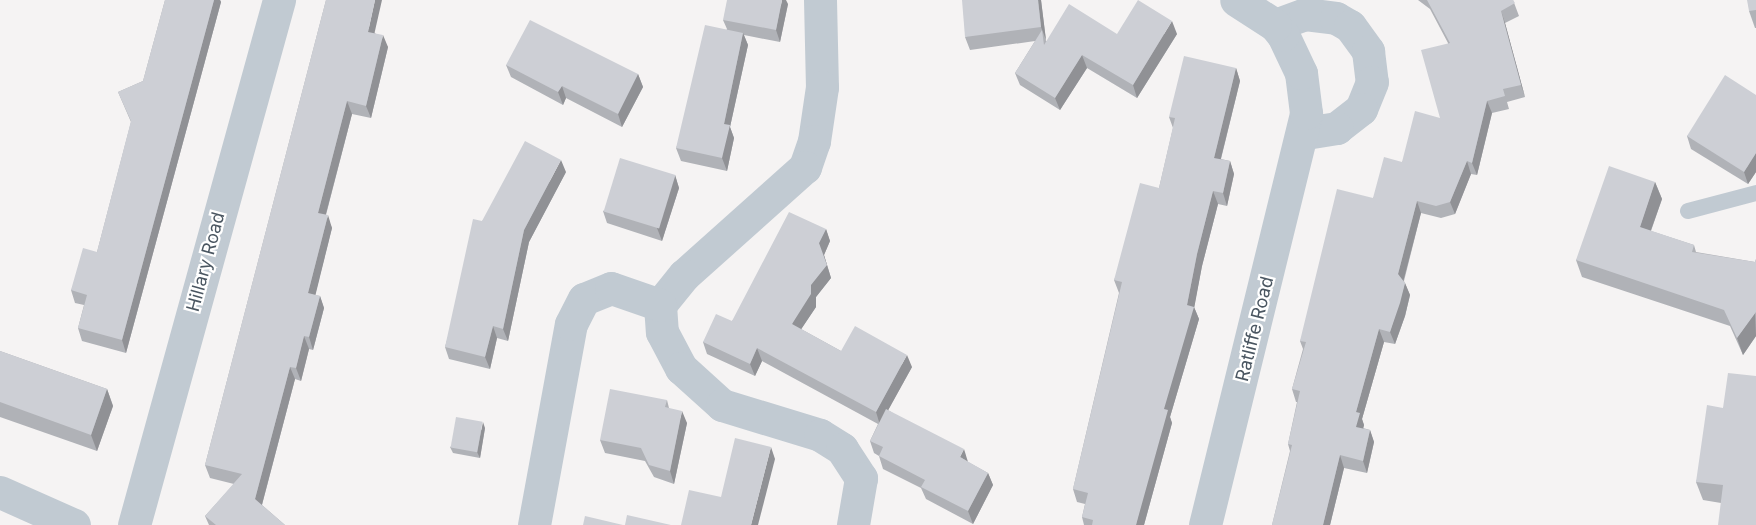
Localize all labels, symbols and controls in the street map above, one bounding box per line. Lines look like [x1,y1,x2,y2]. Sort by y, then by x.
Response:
street label: Hillary Road [182,210,230,314]
street label: Ratliffe Road [1232,274,1278,384]

